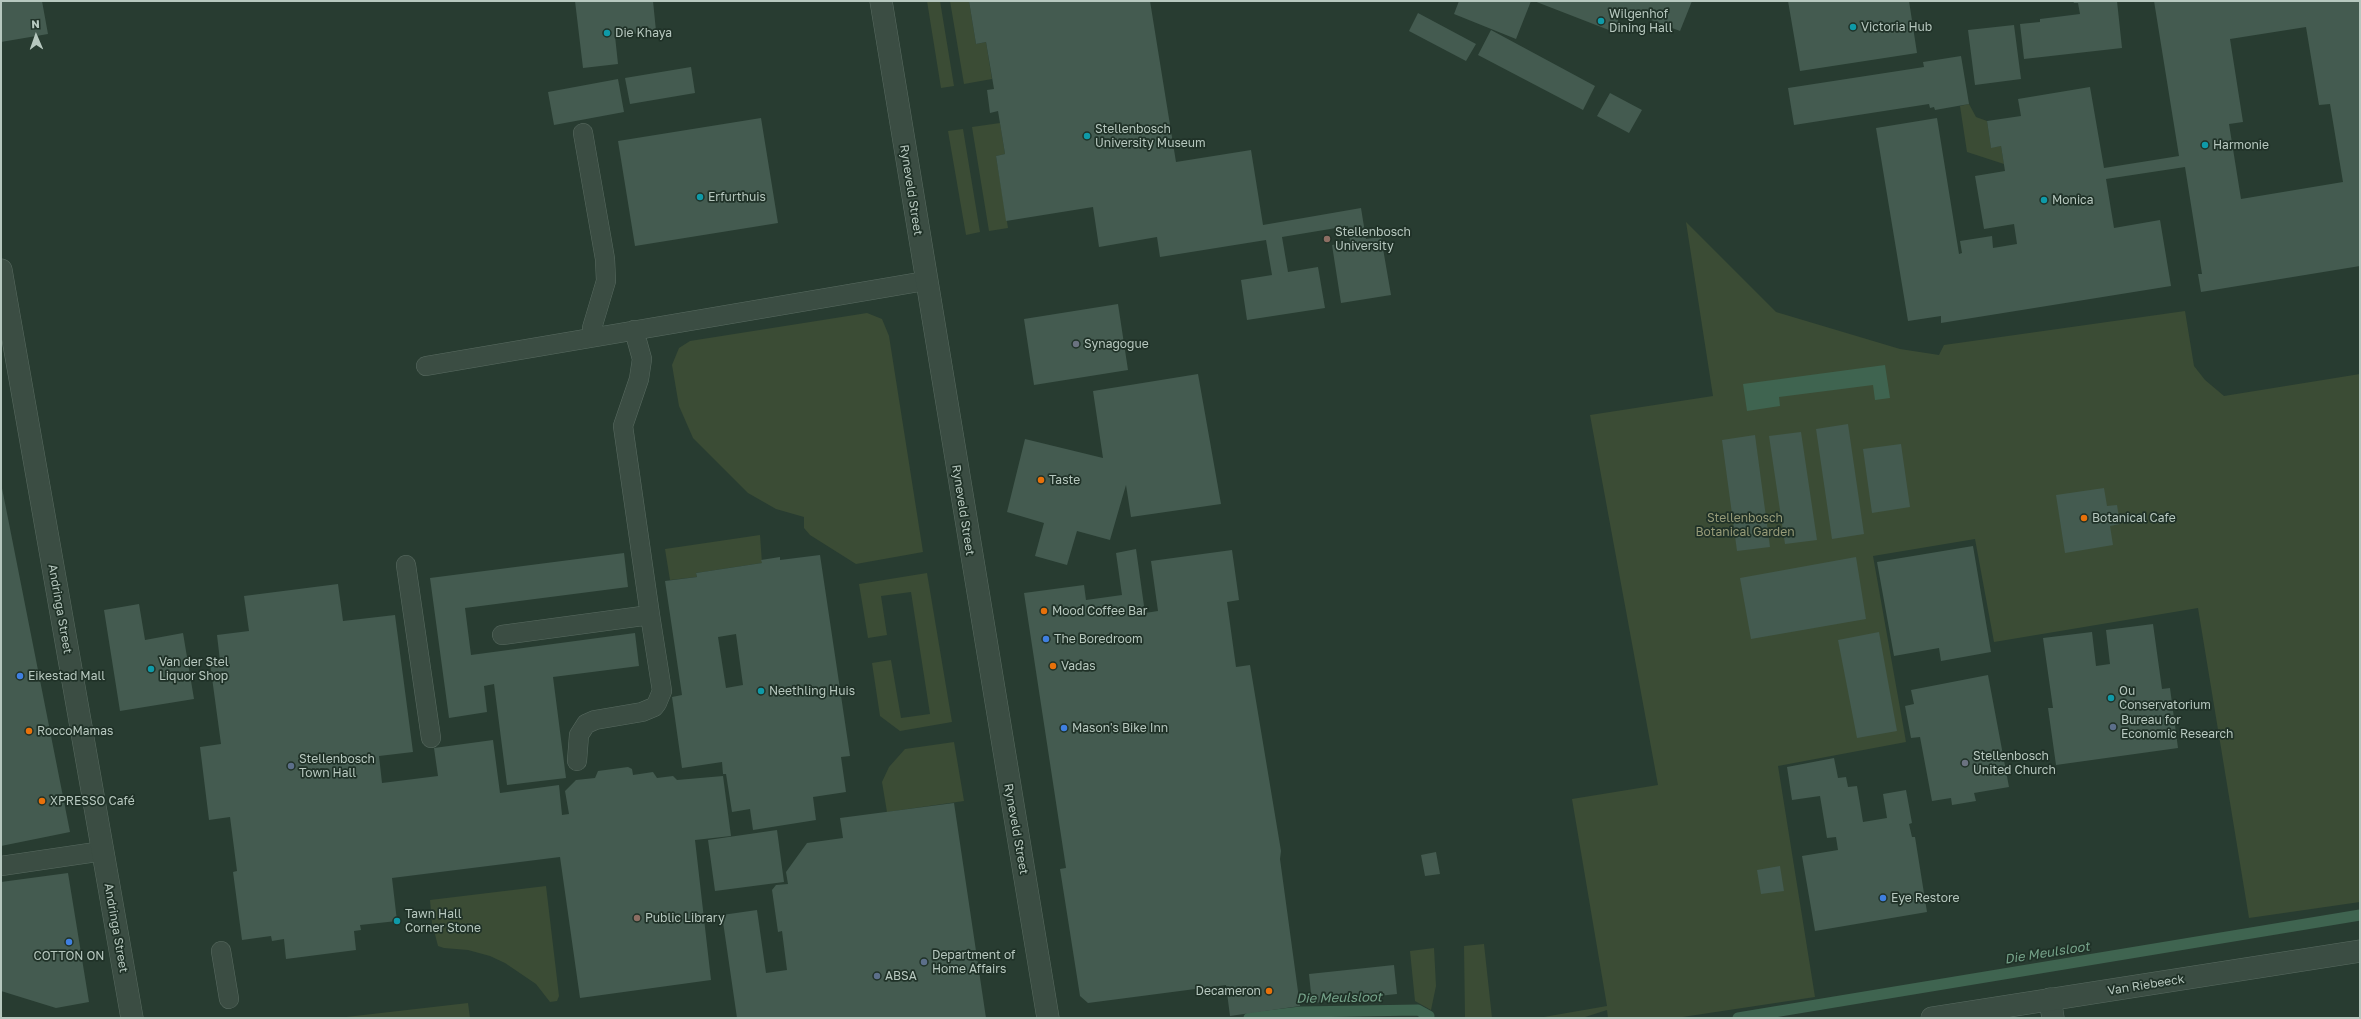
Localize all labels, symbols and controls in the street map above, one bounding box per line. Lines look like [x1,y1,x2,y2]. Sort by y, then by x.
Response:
place label: Wilgenhof Dining Hall [1609,7,1673,35]
north arrow [16,16,56,56]
marker: Wilgenhof Dining Hall [1596,16,1606,26]
text: N [31,17,40,30]
place label: Victoria Hub [1861,20,1932,34]
marker: Victoria Hub [1848,22,1858,32]
place label: Die Khaya [615,26,672,40]
marker: Die Khaya [602,28,612,38]
place label: Stellenbosch University Museum [1095,122,1206,150]
marker: Stellenbosch University Museum [1082,131,1092,141]
place label: Harmonie [2213,138,2269,152]
marker: Harmonie [2200,140,2210,150]
street label: Ryneveld Street [897,143,925,237]
place label: Erfurthuis [708,190,766,204]
marker: Erfurthuis [695,192,705,202]
place label: Monica [2052,193,2093,207]
marker: Monica [2039,195,2049,205]
place label: Stellenbosch University [1335,225,1411,253]
marker: Stellenbosch University [1322,234,1332,244]
place label: Synagogue [1084,337,1149,351]
marker: Synagogue [1071,339,1081,349]
street label: Ryneveld Street [949,463,977,557]
place label: Taste [1049,473,1080,487]
marker: Taste [1036,475,1046,485]
park label: Stellenbosch Botanical Garden [1695,511,1795,539]
place label: Botanical Cafe [2092,511,2176,525]
marker: Botanical Cafe [2079,513,2089,523]
street label: Andringa Street [45,563,75,655]
place label: Mood Coffee Bar [1052,604,1148,618]
marker: Mood Coffee Bar [1039,606,1049,616]
place label: The Boredroom [1054,632,1142,646]
marker: The Boredroom [1041,634,1051,644]
place label: Van der Stel Liquor Shop [159,655,229,683]
place label: Vadas [1061,659,1096,673]
marker: Vadas [1048,661,1058,671]
marker: Van der Stel Liquor Shop [146,664,156,674]
place label: Eikestad Mall [28,669,105,683]
marker: Eikestad Mall [15,671,25,681]
place label: Neethling Huis [769,684,855,698]
place label: Ou Conservatorium [2119,684,2211,712]
marker: Neethling Huis [756,686,766,696]
marker: Ou Conservatorium [2106,693,2116,703]
place label: Bureau for Economic Research [2121,713,2233,741]
place label: Mason's Bike Inn [1072,721,1168,735]
marker: Bureau for Economic Research [2108,722,2118,732]
marker: Mason's Bike Inn [1059,723,1069,733]
place label: RoccoMamas [37,724,113,738]
marker: RoccoMamas [24,726,34,736]
place label: Stellenbosch United Church [1973,749,2056,777]
place label: Stellenbosch Town Hall [299,752,375,780]
marker: Stellenbosch United Church [1960,758,1970,768]
marker: Stellenbosch Town Hall [286,761,296,771]
street label: Ryneveld Street [1001,782,1031,876]
place label: XPRESSO Café [50,794,135,808]
marker: XPRESSO Café [37,796,47,806]
street label: Andringa Street [101,882,131,974]
place label: Eye Restore [1891,891,1960,905]
marker: Eye Restore [1878,893,1888,903]
place label: Tawn Hall Corner Stone [405,907,481,935]
place label: Public Library [645,911,725,925]
marker: Public Library [632,913,642,923]
marker: Tawn Hall Corner Stone [392,916,402,926]
marker: COTTON ON [64,937,74,947]
water label: Die Meulsloot [2003,939,2091,967]
place label: Department of Home Affairs [932,948,1015,976]
place label: COTTON ON [34,949,104,963]
marker: Department of Home Affairs [919,957,929,967]
place label: ABSA [885,969,917,983]
marker: ABSA [872,971,882,981]
street label: Van Riebeeck [2107,972,2185,998]
place label: Decameron [1196,984,1261,998]
marker: Decameron [1264,986,1274,996]
water label: Die Meulsloot [1296,989,1382,1007]

